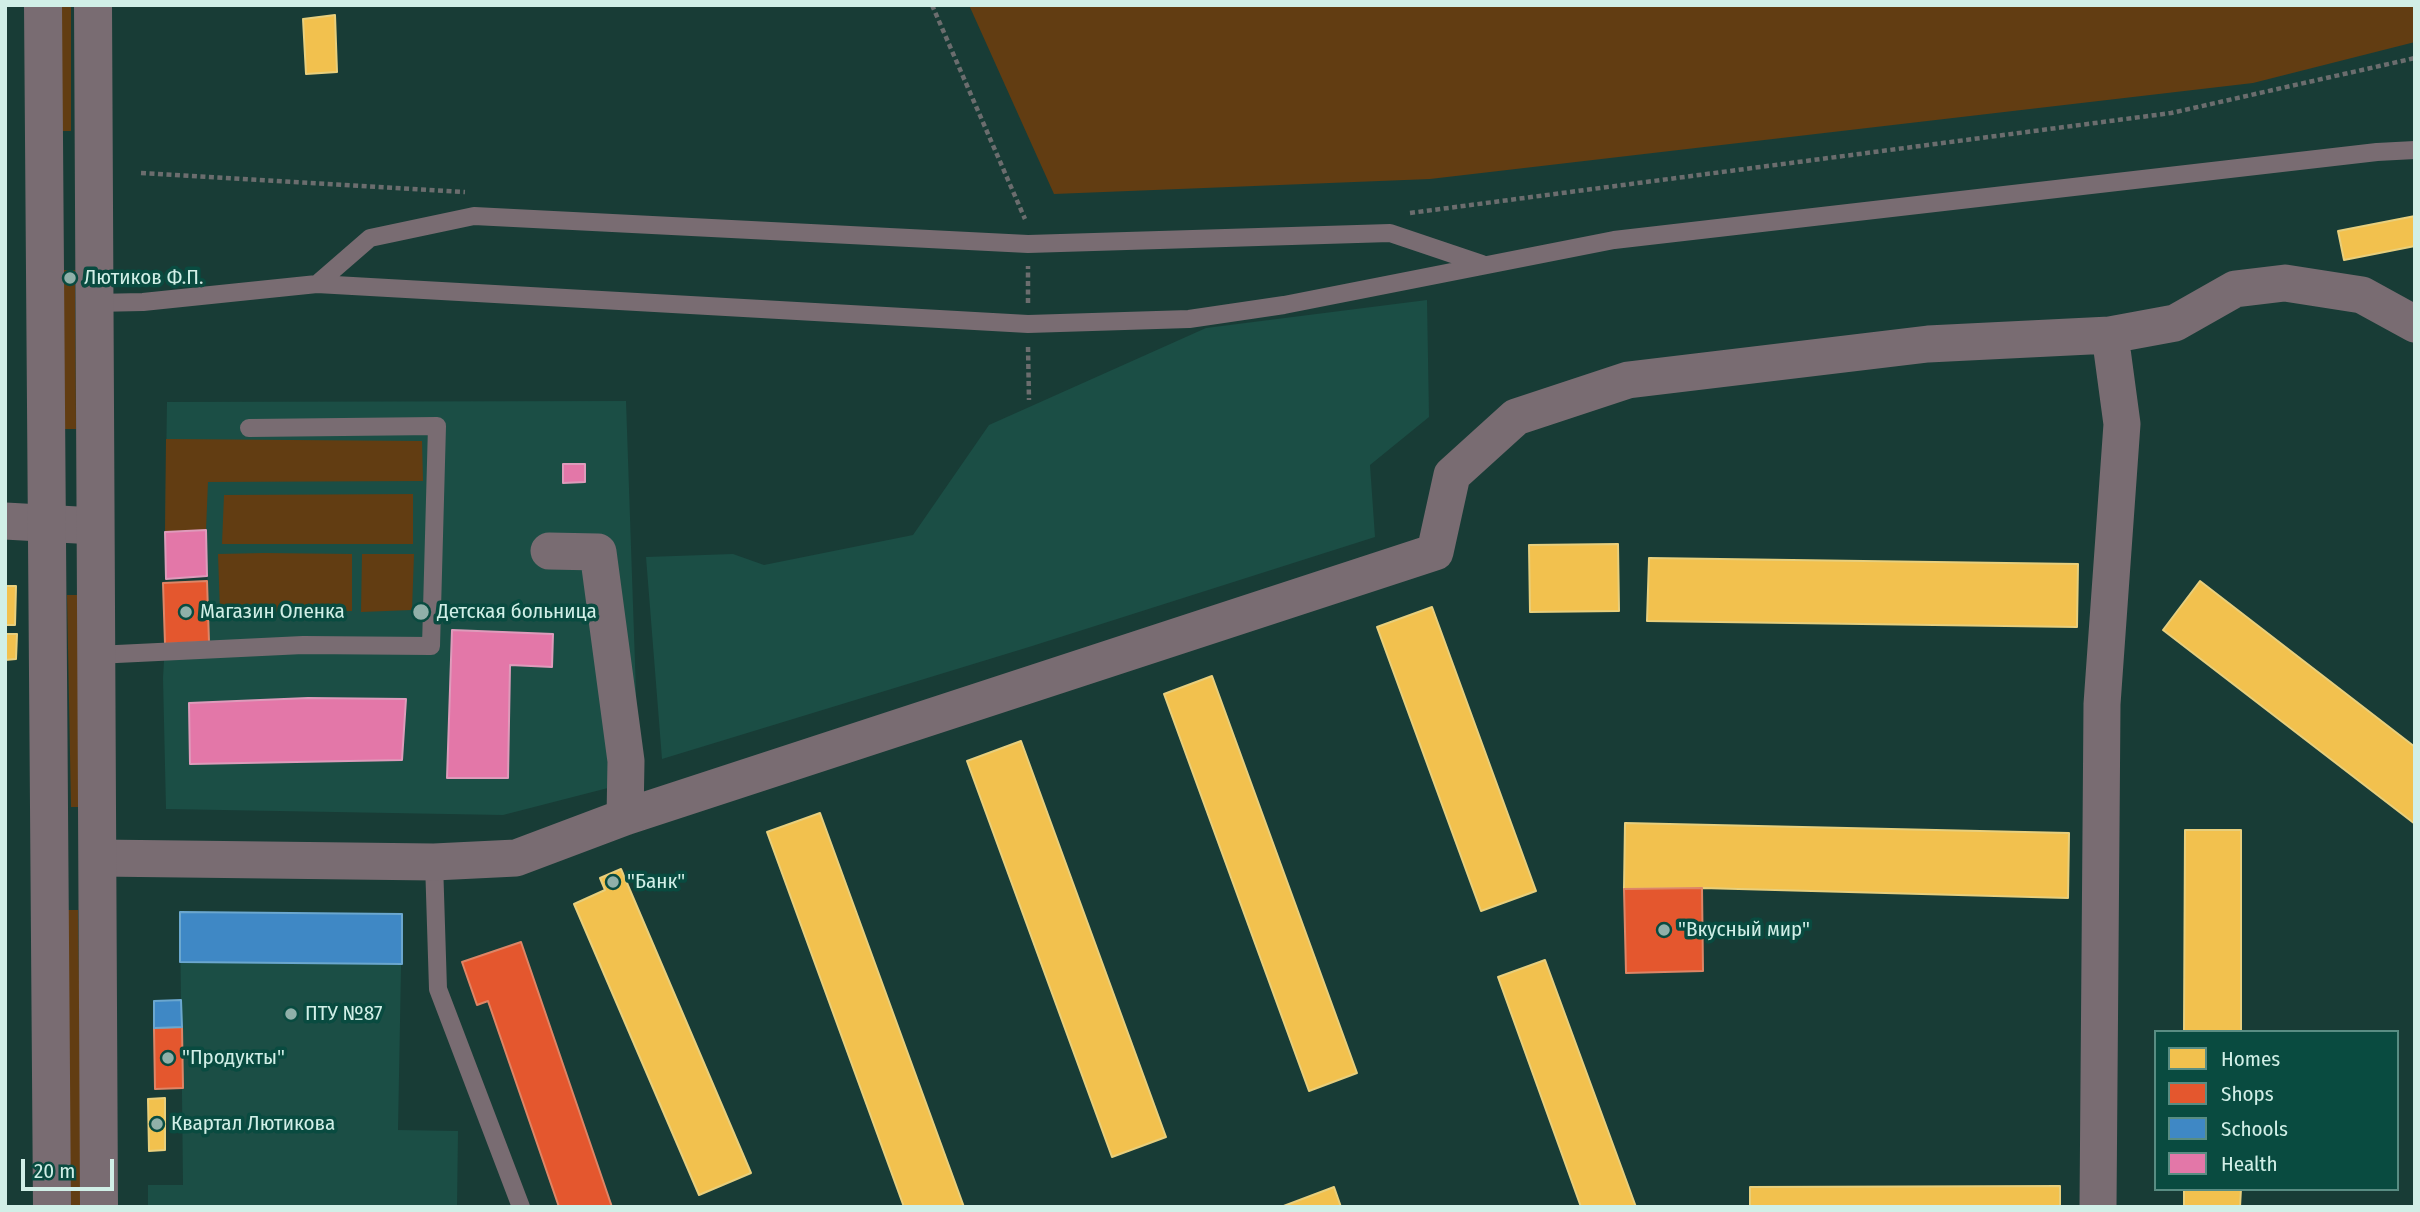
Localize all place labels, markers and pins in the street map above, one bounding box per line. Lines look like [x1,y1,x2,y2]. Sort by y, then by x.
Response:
place label: Лютиков Ф.П. [84,265,203,291]
marker: Лютиков Ф.П. [62,270,78,286]
place label: Магазин Оленка [200,599,345,625]
place label: Детская больница [437,599,597,625]
marker: Детская больница [411,602,431,622]
marker: Магазин Оленка [178,604,194,620]
place label: "Банк" [627,869,685,895]
marker: "Банк" [605,874,621,890]
place label: "Вкусный мир" [1678,917,1810,943]
marker: "Вкусный мир" [1656,922,1672,938]
place label: ПТУ №87 [305,1001,382,1027]
marker: ПТУ №87 [283,1006,299,1022]
place label: "Продукты" [182,1045,285,1071]
marker: "Продукты" [160,1050,176,1066]
place label: Квартал Лютикова [171,1111,335,1137]
marker: Квартал Лютикова [149,1116,165,1132]

